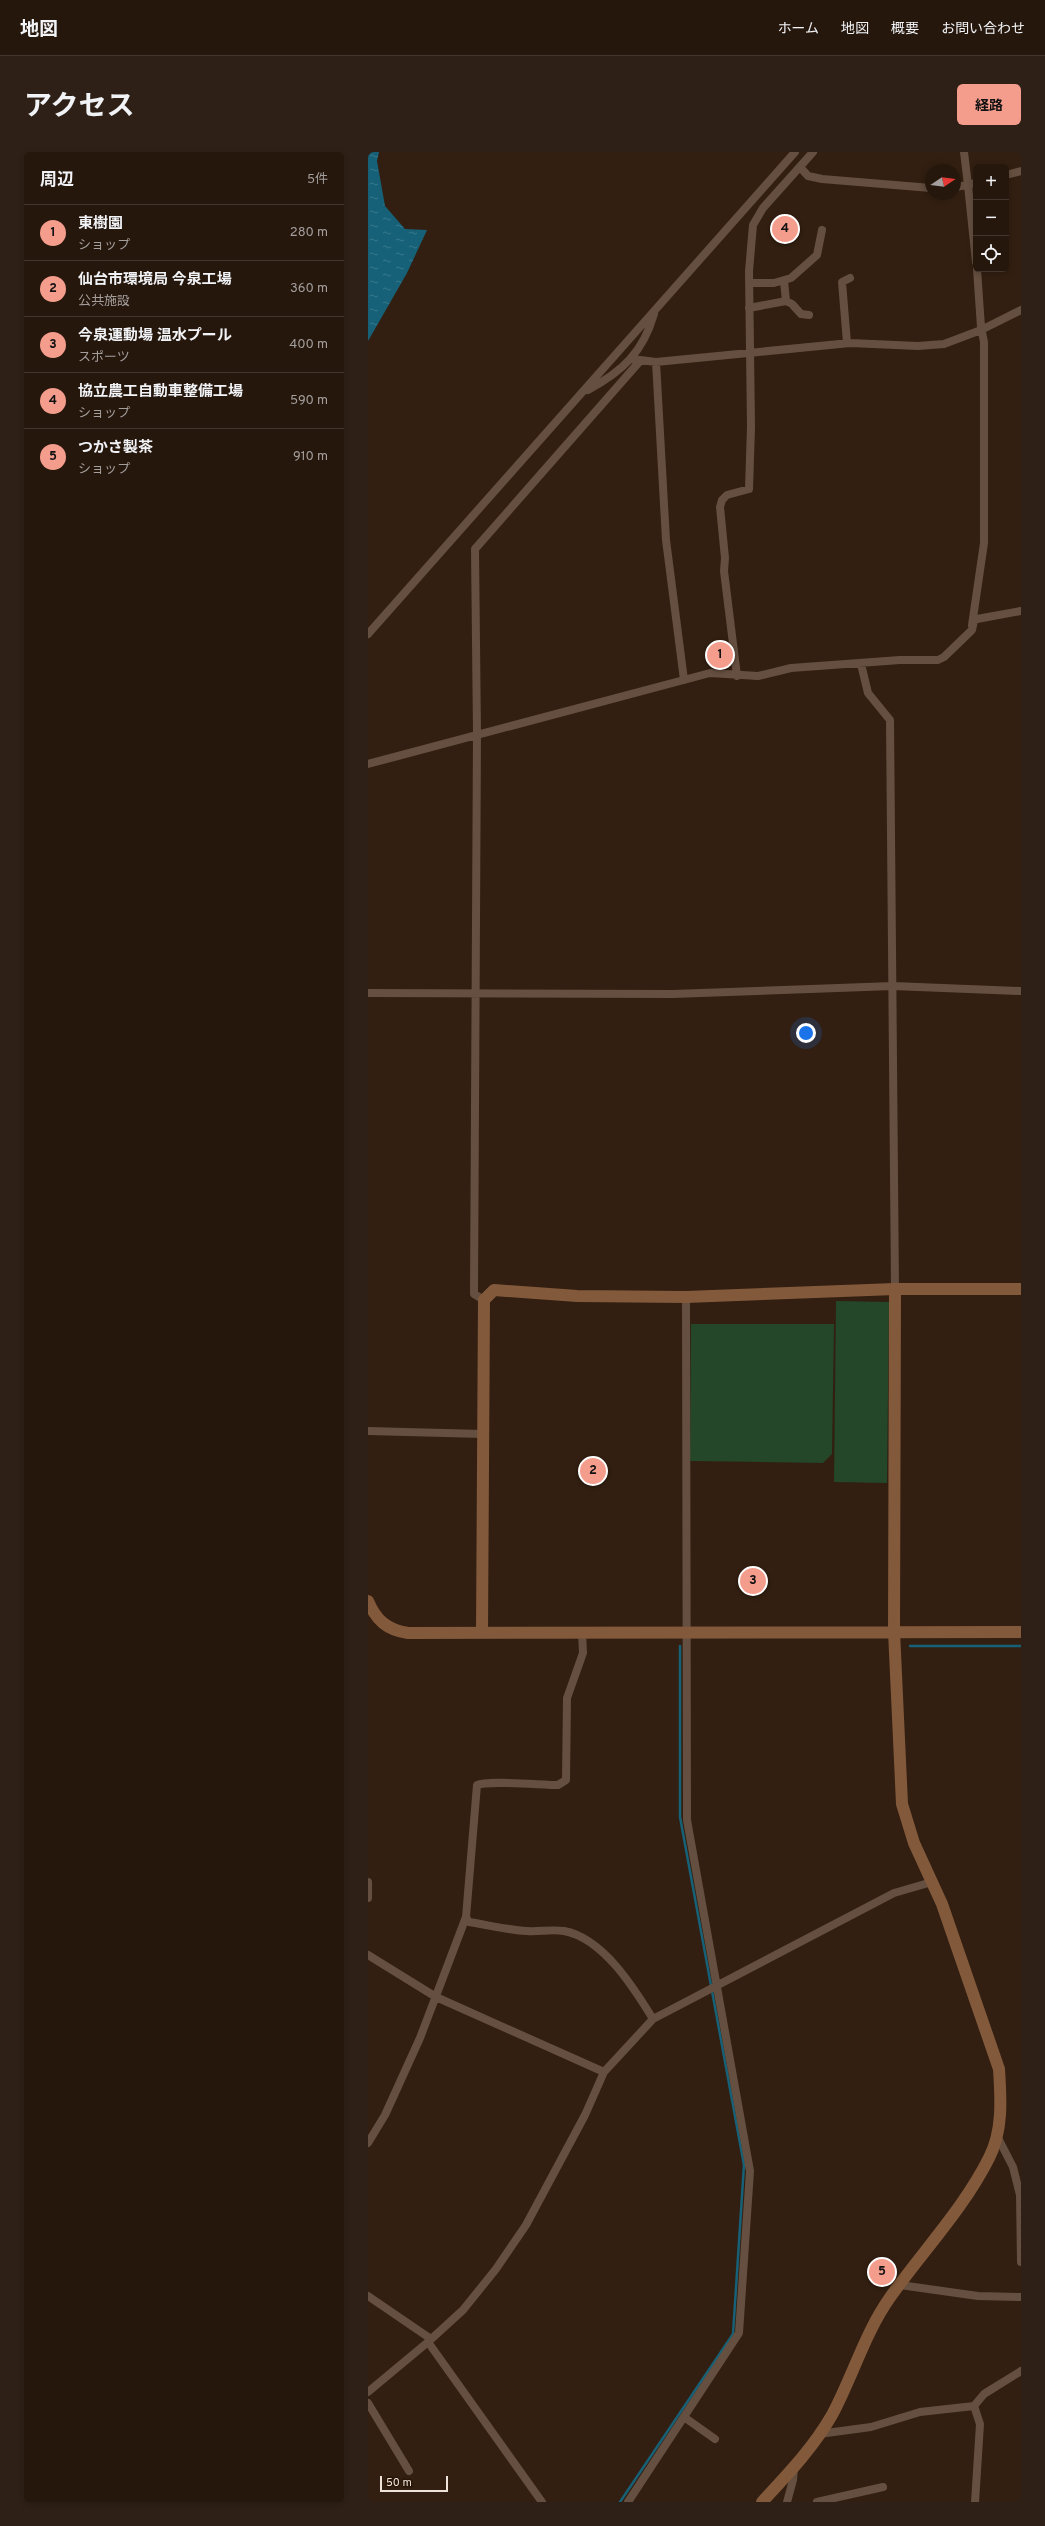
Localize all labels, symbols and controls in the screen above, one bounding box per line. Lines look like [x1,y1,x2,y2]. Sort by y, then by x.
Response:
text: 地図 [20,18,58,42]
text: ホーム [777,21,819,38]
text: 地図 [841,21,869,38]
text: 概要 [891,21,919,38]
text: お問い合わせ [941,21,1025,38]
button: 経路 [957,84,1021,125]
text: アクセス [24,90,135,126]
north arrow [925,164,961,200]
map controls [973,164,1009,272]
button: + [973,164,1009,200]
text: 周辺 [40,170,74,192]
text: 5件 [307,172,328,188]
button: − [973,200,1009,236]
pin: 4 [772,214,798,244]
text: 東樹園 [78,215,123,234]
text: 1 [50,225,56,241]
text: 280 m [290,225,328,241]
button: locate [973,236,1009,272]
text: ショップ [78,238,130,254]
text: 仙台市環境局 今泉工場 [78,271,232,290]
text: 2 [49,281,57,297]
text: 360 m [290,281,328,297]
text: 公共施設 [78,294,130,310]
text: 今泉運動場 温水プール [78,327,232,346]
text: 3 [49,337,57,353]
text: 400 m [289,337,328,353]
text: スポーツ [78,350,130,366]
text: 協立農工自動車整備工場 [78,383,243,402]
text: 4 [49,393,57,409]
text: 590 m [290,393,328,409]
text: ショップ [78,406,130,422]
text: つかさ製茶 [78,439,153,458]
text: 5 [49,449,57,465]
text: 910 m [293,449,328,465]
text: ショップ [78,462,130,478]
pin: 1 [707,640,733,670]
your location [796,1023,816,1043]
pin: 2 [580,1456,606,1486]
pin: 3 [740,1566,766,1596]
pin: 5 [869,2257,895,2287]
scale bar [380,2474,448,2493]
text: 50 m [386,2476,412,2490]

